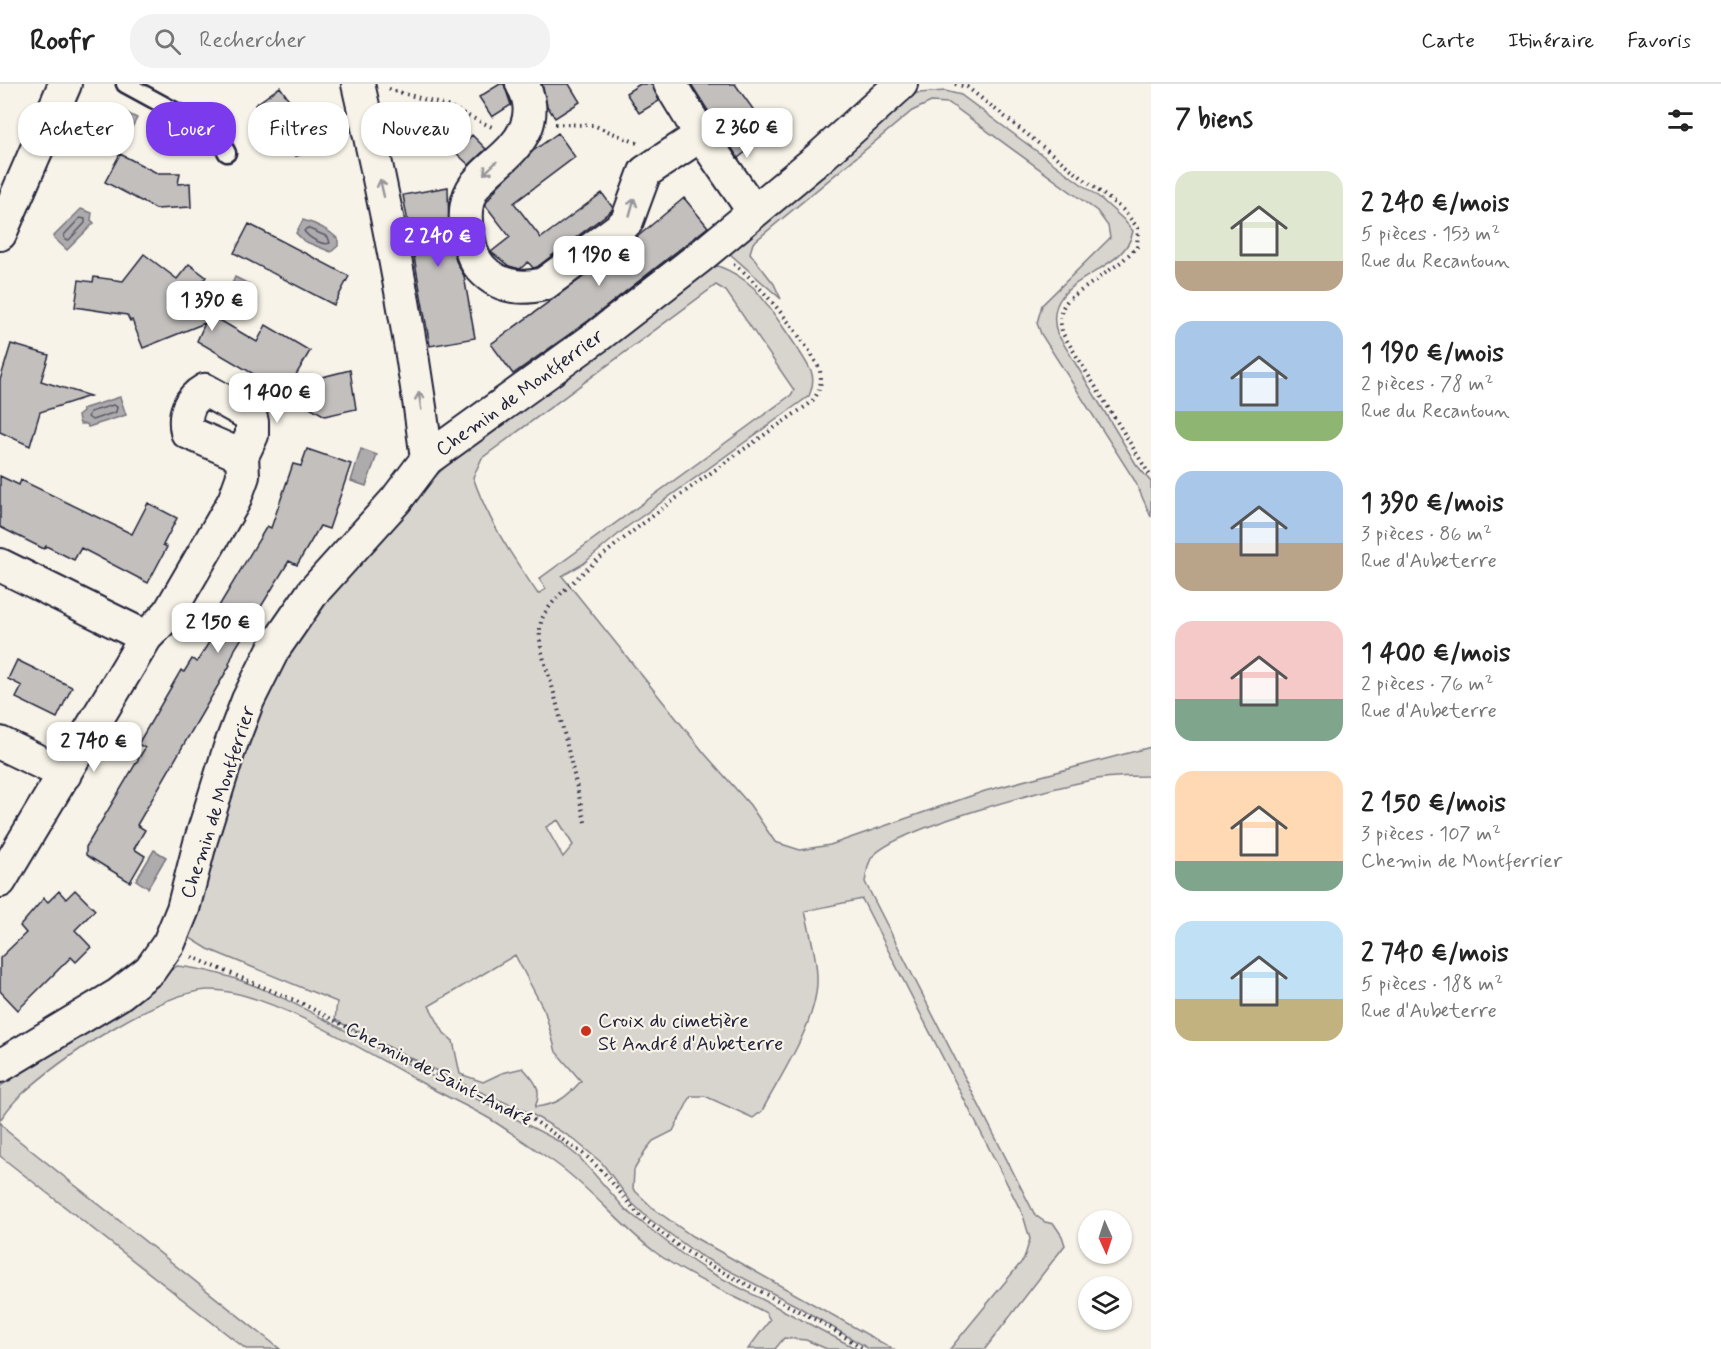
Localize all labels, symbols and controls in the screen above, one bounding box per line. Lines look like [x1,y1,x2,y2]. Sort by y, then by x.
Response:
search box [130,14,550,68]
text: Roofr [30,23,94,60]
icon: search [151,25,184,58]
text: Rechercher [199,27,306,55]
text: Carte [1421,27,1475,55]
text: Itinéraire [1508,27,1594,55]
text: Favoris [1627,27,1691,55]
chip: Acheter [18,102,134,156]
chip: Louer [146,102,236,156]
chip: Filtres [248,102,349,156]
chip: Nouveau [361,102,471,156]
text: 7 biens [1175,103,1253,137]
icon: filters [1664,104,1697,137]
pin: 2 360 € [692,108,802,159]
text: 2 360 € [716,114,778,141]
one-way arrow [482,161,497,176]
one-way arrow [376,179,387,198]
text: 2 240 €/mois [1361,187,1509,221]
icon: home [1223,195,1295,267]
one-way arrow [626,198,638,217]
pin: 2 240 € [383,217,493,268]
text: 5 pièces · 153 m² [1361,221,1500,248]
text: 2 240 € [404,223,472,250]
pin: 1 190 € [544,236,654,287]
text: 1 190 € [567,242,631,269]
text: Rue du Recantoun [1361,248,1510,275]
pin: 1 390 € [157,281,267,332]
text: 1 390 € [180,287,244,314]
street label: Chemin de Montferrier [431,323,610,463]
text: 1 190 €/mois [1361,337,1504,371]
icon: home [1223,345,1295,417]
text: 2 pièces · 78 m² [1361,371,1493,398]
pin: 1 400 € [222,373,332,424]
text: 1 400 € [243,379,311,406]
one-way arrow [414,391,425,411]
text: Rue du Recantoun [1361,398,1510,425]
text: 1 390 €/mois [1361,487,1504,521]
icon: home [1223,495,1295,567]
text: 3 pièces · 86 m² [1361,521,1492,548]
text: Rue d'Aubeterre [1361,548,1497,575]
pin: 2 150 € [163,603,273,654]
text: 2 150 € [186,609,250,636]
text: 1 400 €/mois [1361,637,1511,671]
icon: home [1223,645,1295,717]
text: 2 pièces · 76 m² [1361,671,1493,698]
text: Rue d'Aubeterre [1361,698,1497,725]
street label: Chemin de Montferrier [174,702,263,902]
pin: 2 740 € [39,722,149,773]
text: 2 740 € [61,728,127,755]
text: 2 150 €/mois [1361,787,1506,821]
icon: home [1223,795,1295,867]
text: 3 pièces · 107 m² [1361,821,1501,848]
text: Chemin de Montferrier [1361,848,1562,875]
text: 2 740 €/mois [1361,937,1509,971]
icon: home [1223,945,1295,1017]
text: 5 pièces · 188 m² [1361,971,1503,998]
text: Rue d'Aubeterre [1361,998,1497,1025]
place label: Croix du cimetière St André d'Aubeterre [598,1008,783,1058]
street label: Chemin de Saint-André [341,1016,536,1133]
marker: Croix du cimetière St André d'Aubeterre [579,1024,593,1038]
north arrow [1078,1210,1132,1264]
map controls [1078,1210,1132,1330]
button: layers [1078,1276,1132,1330]

